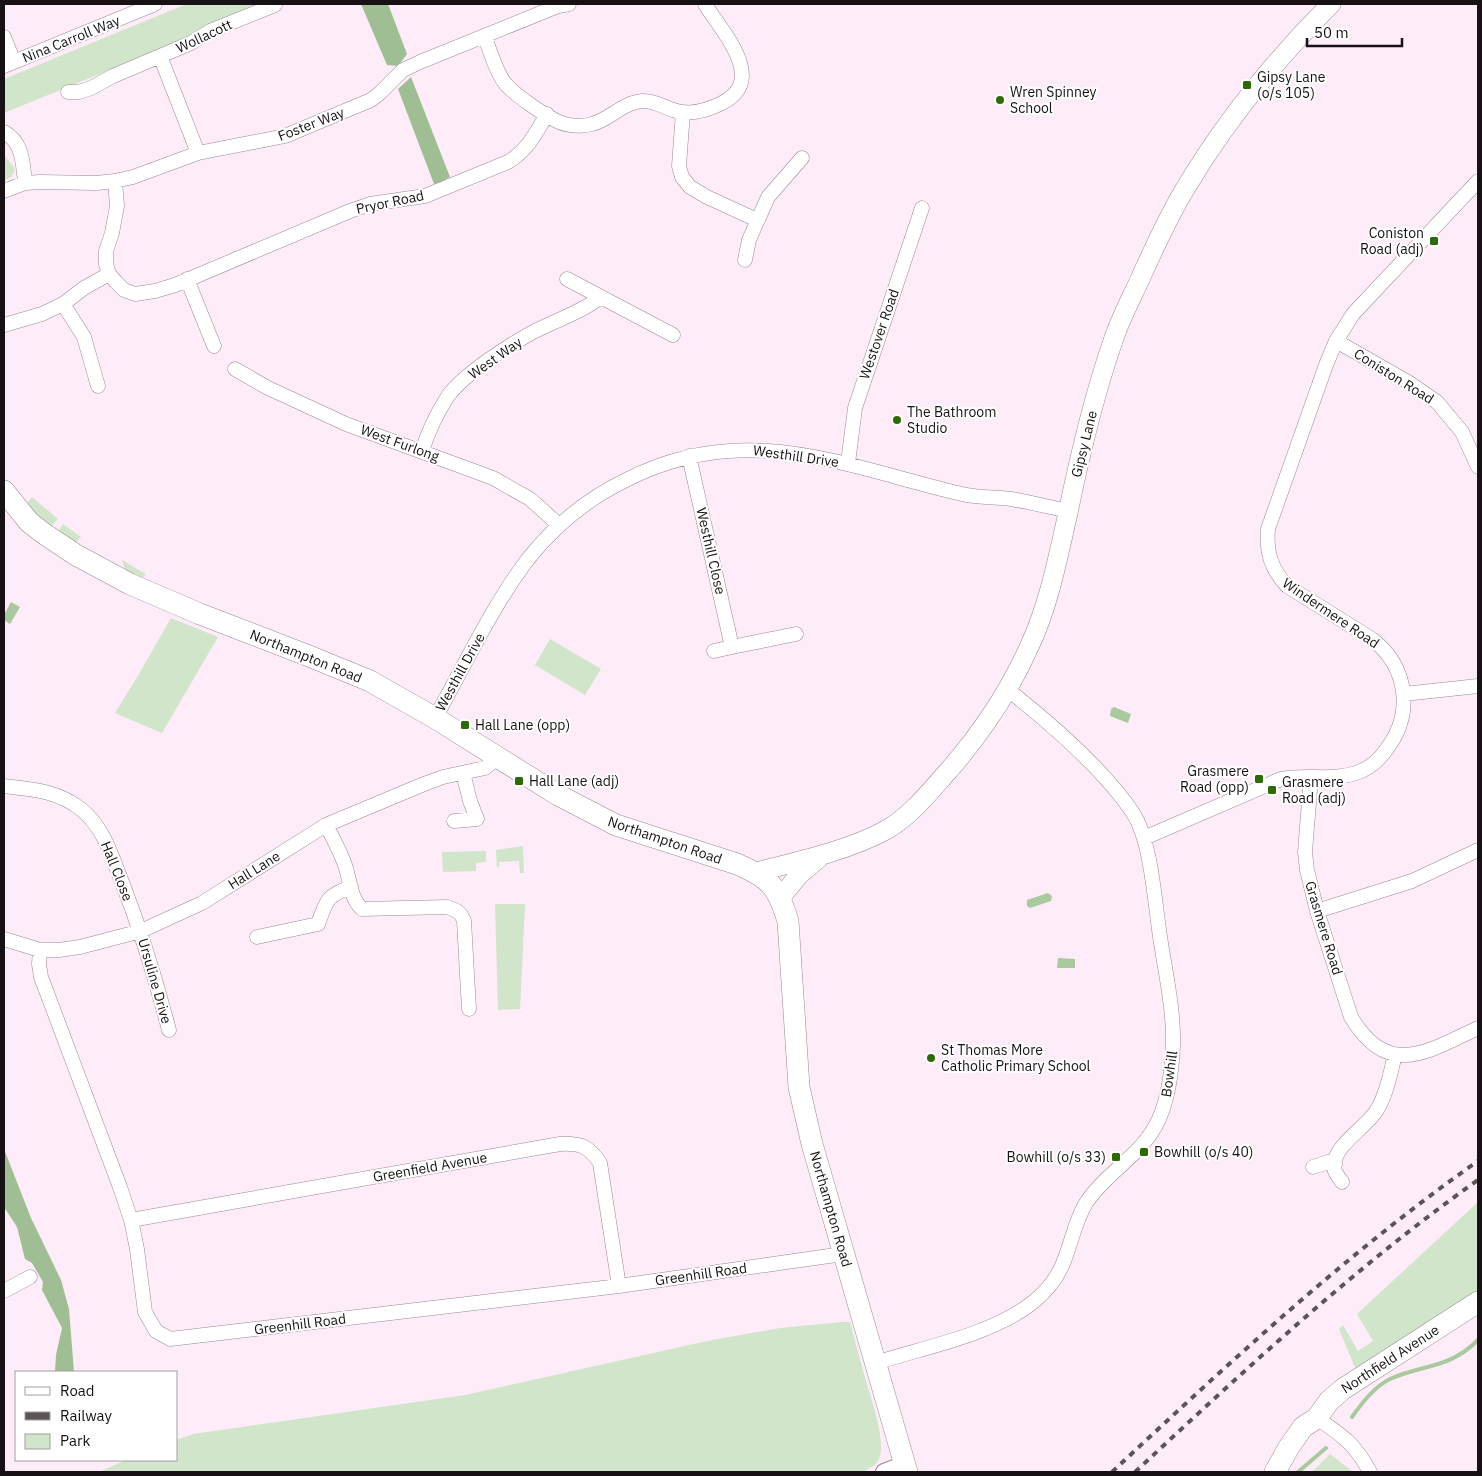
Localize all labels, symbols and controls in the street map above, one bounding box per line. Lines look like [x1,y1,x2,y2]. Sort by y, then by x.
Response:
street label: Nina Carroll Way [19,11,123,67]
street label: Wollacott [173,15,235,57]
scale bar [1307,15,1402,47]
text: 50 m [1314,23,1349,42]
place label: Gipsy Lane (o/s 105) [1257,68,1326,102]
marker: Gipsy Lane (o/s 105) [1241,79,1253,91]
place label: Wren Spinney School [1010,83,1097,117]
marker: Wren Spinney School [994,94,1006,106]
street label: Foster Way [275,103,347,145]
street label: Pryor Road [354,186,426,218]
place label: Coniston Road (adj) [1360,224,1424,258]
marker: Coniston Road (adj) [1428,235,1440,247]
street label: Westover Road [855,286,903,382]
street label: West Way [465,333,525,383]
street label: Coniston Road [1351,344,1437,408]
place label: The Bathroom Studio [907,403,996,437]
street label: Gipsy Lane [1067,408,1101,479]
marker: The Bathroom Studio [891,414,903,426]
street label: West Furlong [358,420,442,466]
street label: Westhill Drive [752,441,840,471]
street label: Westhill Close [692,506,730,597]
street label: Windermere Road [1279,574,1383,652]
street label: Northampton Road [247,625,365,687]
street label: Westhill Drive [431,630,489,714]
place label: Hall Lane (opp) [475,716,570,734]
marker: Hall Lane (opp) [459,719,471,731]
place label: Grasmere Road (opp) [1180,762,1249,796]
place label: Hall Lane (adj) [529,772,619,790]
marker: Grasmere Road (opp) [1253,773,1265,785]
place label: Grasmere Road (adj) [1282,773,1346,807]
marker: Hall Lane (adj) [513,775,525,787]
marker: Grasmere Road (adj) [1266,784,1278,796]
street label: Northampton Road [605,812,725,868]
street label: Hall Close [97,838,137,904]
street label: Hall Lane [224,847,284,893]
street label: Grasmere Road [1301,879,1347,977]
street label: Ursuline Drive [134,936,176,1026]
place label: St Thomas More Catholic Primary School [941,1041,1091,1075]
street label: Bowhill [1157,1049,1181,1098]
marker: St Thomas More Catholic Primary School [925,1052,937,1064]
place label: Bowhill (o/s 40) [1154,1143,1253,1161]
marker: Bowhill (o/s 40) [1138,1146,1150,1158]
street label: Greenfield Avenue [371,1148,489,1186]
place label: Bowhill (o/s 33) [1007,1148,1106,1166]
street label: Northampton Road [806,1149,856,1269]
marker: Bowhill (o/s 33) [1110,1151,1122,1163]
street label: Greenhill Road [654,1259,748,1289]
street label: Greenhill Road [253,1309,347,1339]
street label: Northfield Avenue [1338,1320,1443,1397]
legend [15,1371,178,1461]
text: Road [60,1381,95,1400]
text: Railway [60,1406,113,1425]
text: Park [60,1431,90,1450]

